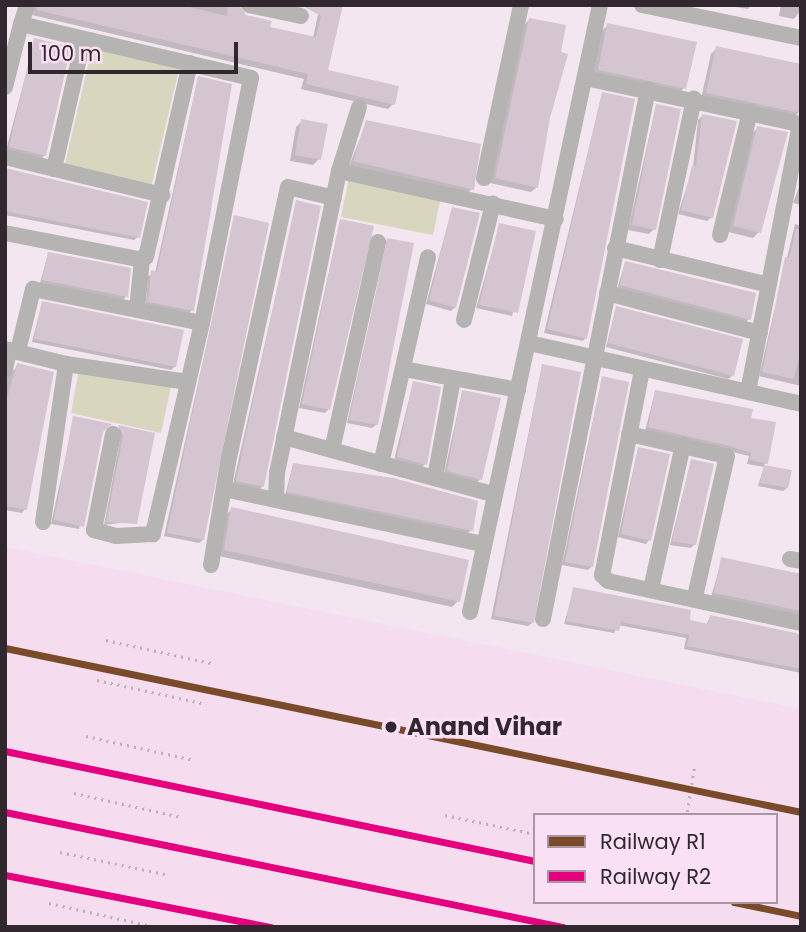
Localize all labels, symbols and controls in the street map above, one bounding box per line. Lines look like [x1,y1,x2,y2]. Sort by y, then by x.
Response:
scale bar [32,28,242,72]
text: 100 m [41,39,101,68]
place label: Anand Vihar [407,713,562,741]
marker: Anand Vihar [381,717,401,737]
legend [533,813,778,904]
text: Railway R1 [600,827,706,856]
text: Railway R2 [600,862,711,891]

